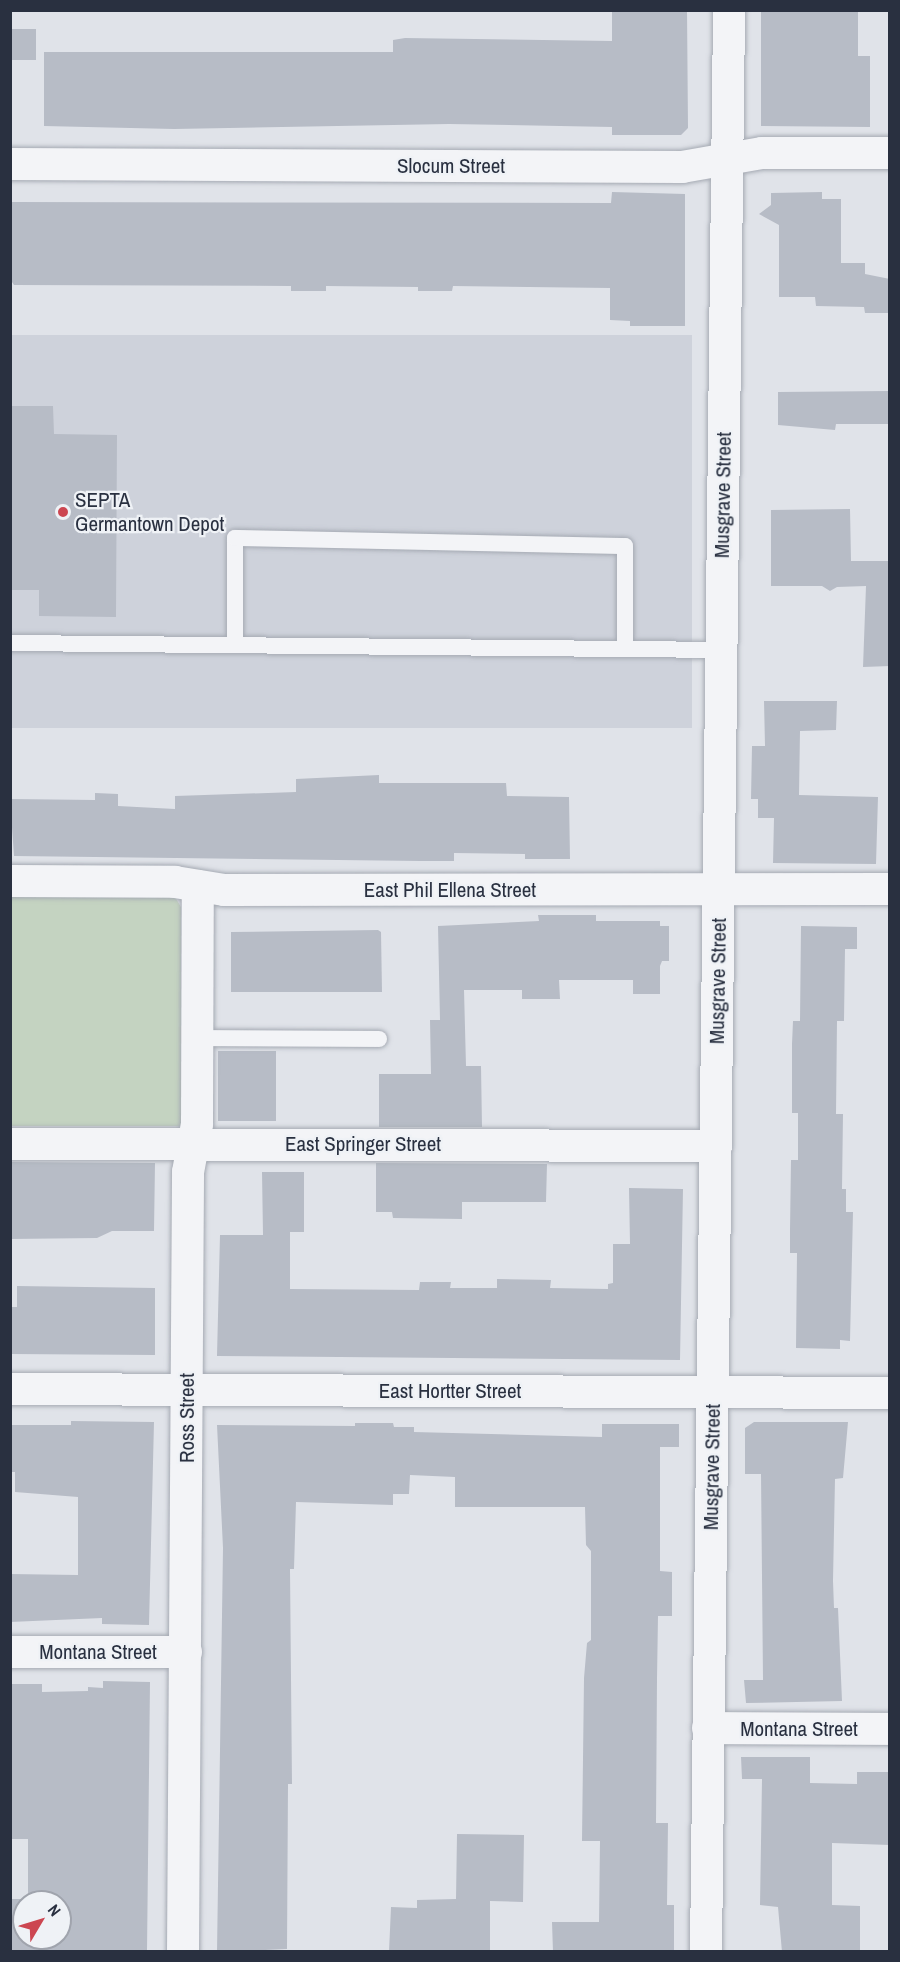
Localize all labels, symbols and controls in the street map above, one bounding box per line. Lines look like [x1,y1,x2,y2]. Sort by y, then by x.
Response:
street label: Slocum Street [397,153,505,179]
street label: Musgrave Street [709,432,737,558]
place label: SEPTA Germantown Depot [75,487,224,537]
marker: SEPTA Germantown Depot [56,505,70,519]
street label: East Phil Ellena Street [364,877,536,903]
street label: Musgrave Street [704,918,732,1044]
street label: East Springer Street [285,1131,441,1157]
street label: Ross Street [174,1373,200,1463]
street label: East Hortter Street [379,1378,521,1404]
street label: Musgrave Street [698,1404,726,1530]
street label: Montana Street [39,1639,157,1665]
street label: Montana Street [740,1716,858,1742]
north arrow [12,1890,72,1950]
text: N [43,1900,66,1921]

